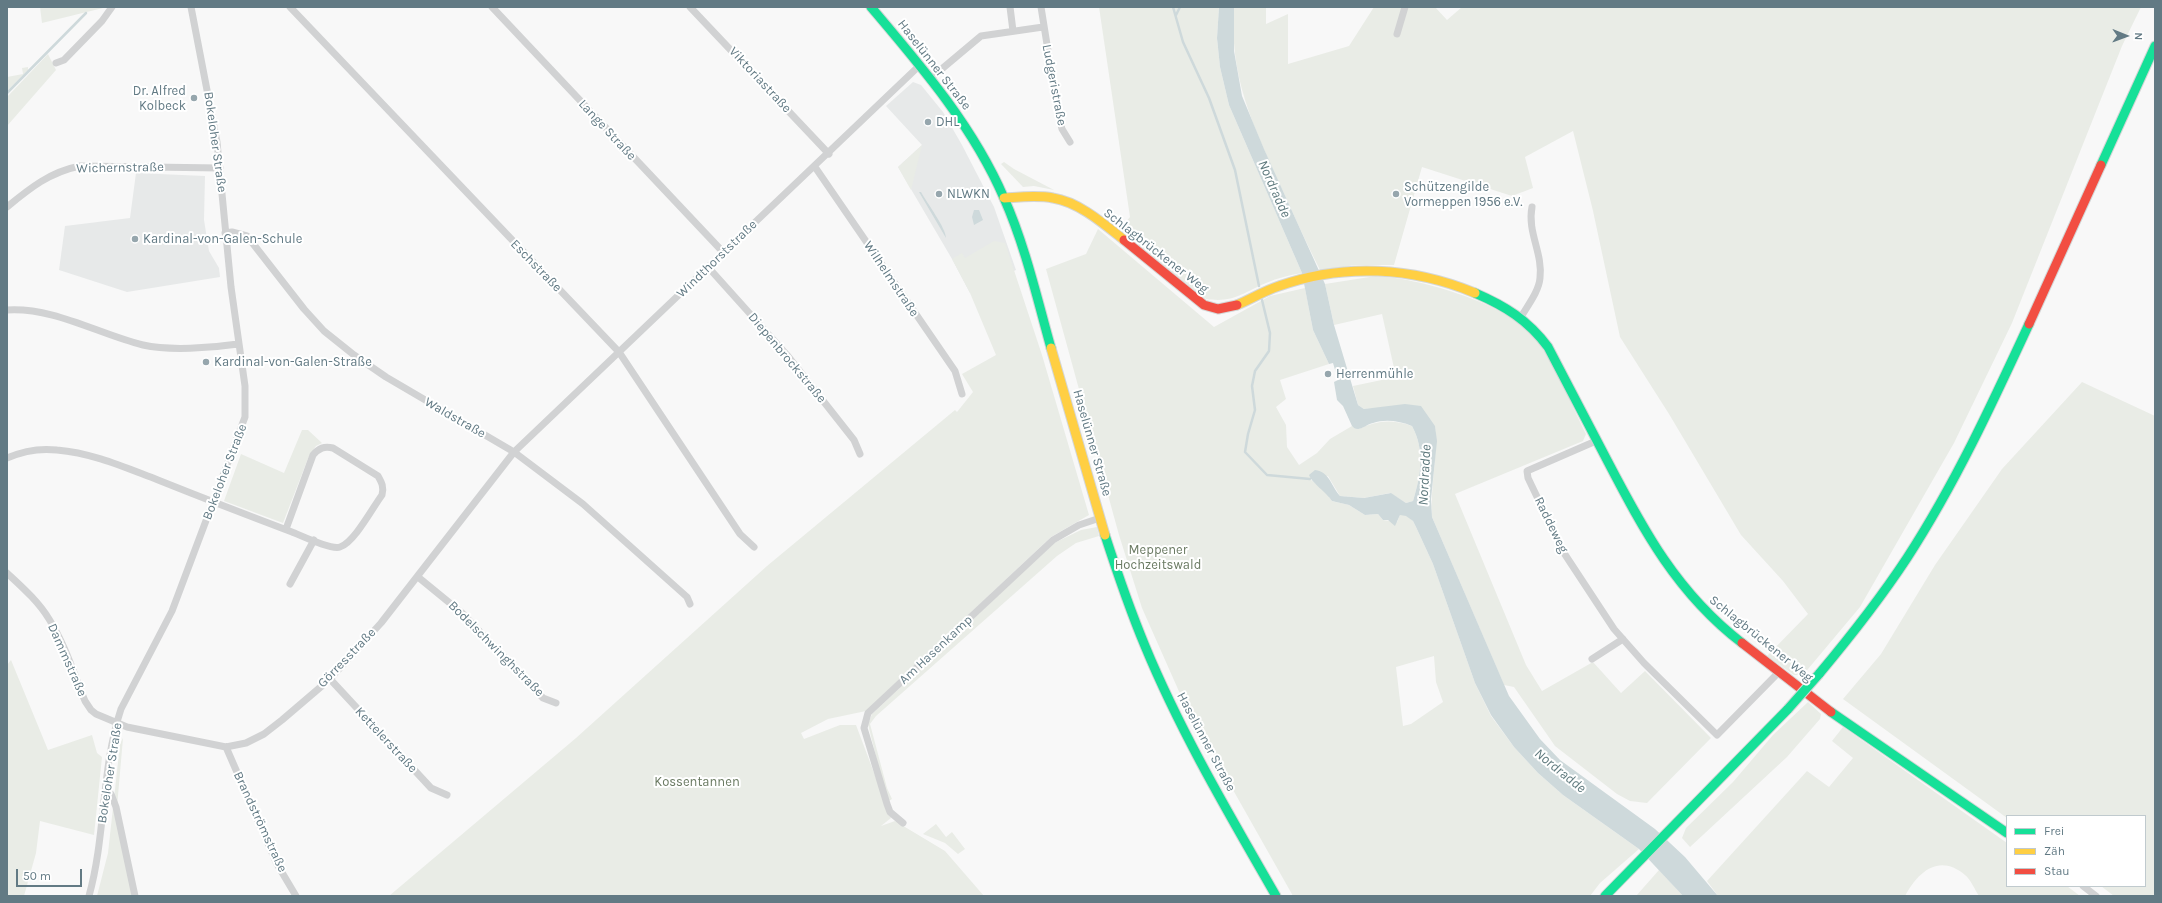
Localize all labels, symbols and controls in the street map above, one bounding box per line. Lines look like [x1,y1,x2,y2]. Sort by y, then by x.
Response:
north arrow [2106,16,2146,56]
street label: Haselünner Straße [894,17,974,113]
text: N [2132,32,2145,40]
street label: Ludgeristraße [1038,43,1070,127]
street label: Viktoriastraße [725,44,795,116]
place label: Dr. Alfred Kolbeck [133,83,186,114]
street label: Bokeloher Straße [200,91,230,193]
marker: Dr. Alfred Kolbeck [189,93,199,103]
street label: Lange Straße [575,96,639,164]
place label: DHL [936,114,959,130]
marker: DHL [923,117,933,127]
water label: Nordradde [1254,158,1294,220]
street label: Wichernstraße [76,159,164,177]
place label: Schützengilde Vormeppen 1956 e.V. [1404,179,1523,210]
place label: NLWKN [947,186,990,202]
marker: NLWKN [934,189,944,199]
marker: Schützengilde Vormeppen 1956 e.V. [1391,189,1401,199]
street label: Schlagbrückener Weg [1100,205,1212,297]
street label: Windthorststraße [674,217,760,301]
place label: Kardinal-von-Galen-Schule [143,231,302,247]
marker: Kardinal-von-Galen-Schule [130,234,140,244]
street label: Eschstraße [507,237,565,295]
street label: Wilhelmstraße [860,238,922,320]
street label: Diepenbrockstraße [745,310,829,406]
place label: Kardinal-von-Galen-Straße [214,354,372,370]
marker: Kardinal-von-Galen-Straße [201,357,211,367]
place label: Herrenmühle [1336,366,1413,382]
marker: Herrenmühle [1323,369,1333,379]
street label: Haselünner Straße [1069,388,1115,498]
street label: Waldstraße [422,394,488,442]
street label: Bokeloher Straße [200,422,250,522]
water label: Nordradde [1415,444,1435,506]
street label: Raddeweg [1531,494,1571,556]
park label: Meppener Hochzeitswald [1115,542,1201,573]
street label: Schlagbrückener Weg [1706,592,1816,686]
street label: Bodelschwinghstraße [445,598,547,700]
street label: Am Hasenkamp [896,612,976,688]
street label: Dammstraße [44,621,90,699]
street label: Görresstraße [315,625,379,691]
street label: Haselünner Straße [1173,690,1239,794]
street label: Kettelerstraße [352,704,420,776]
street label: Bokeloher Straße [94,722,126,824]
water label: Nordradde [1531,745,1589,797]
street label: Brandströmstraße [230,769,290,875]
park label: Kossentannen [654,774,740,790]
legend [2006,815,2146,887]
text: Frei [2044,824,2064,838]
text: Zäh [2044,844,2065,858]
scale bar [18,861,84,887]
text: Stau [2044,864,2070,878]
text: 50 m [23,869,51,883]

